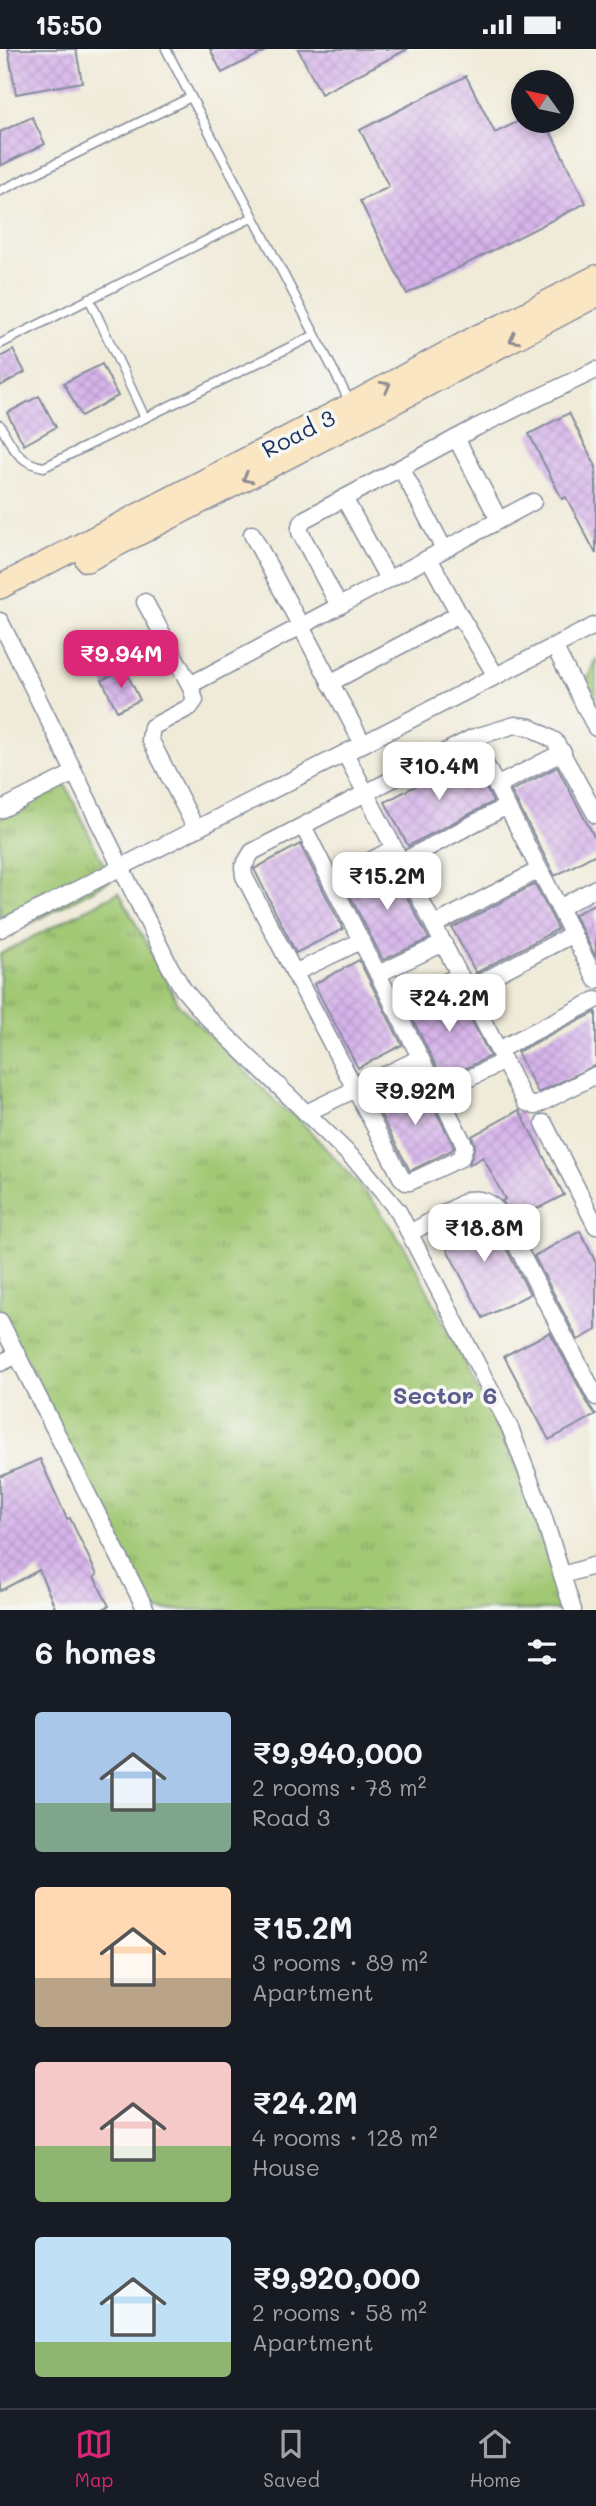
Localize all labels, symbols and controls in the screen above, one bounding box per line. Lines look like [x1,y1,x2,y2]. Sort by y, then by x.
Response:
text: 15:50 [35,8,102,42]
north arrow [511,70,574,133]
map controls [511,70,574,133]
one-way arrow [509,331,522,344]
one-way arrow [379,381,392,394]
street label: Road 3 [256,402,340,464]
one-way arrow [242,469,255,483]
pin: ₹9.94M [64,631,178,690]
text: ₹9.94M [79,638,163,668]
pin: ₹10.4M [382,743,496,802]
text: ₹10.4M [399,750,479,780]
pin: ₹15.2M [330,853,444,912]
text: ₹15.2M [348,860,426,890]
pin: ₹24.2M [392,975,506,1034]
text: ₹24.2M [408,982,490,1012]
pin: ₹9.92M [358,1067,472,1127]
text: ₹9.92M [374,1075,456,1105]
pin: ₹18.8M [427,1205,541,1264]
text: ₹18.8M [444,1212,524,1242]
district label: Sector 6 [393,1379,497,1410]
text: 6 homes [35,1632,156,1672]
icon: filters [523,1633,561,1671]
text: ₹9,940,000 [252,1732,423,1772]
icon: home [91,1740,175,1824]
text: 2 rooms · 78 m² [252,1772,426,1802]
text: Road 3 [252,1802,330,1832]
text: ₹15.2M [252,1907,353,1947]
icon: home [91,1915,175,1999]
text: 3 rooms · 89 m² [252,1947,428,1977]
text: Apartment [252,1977,374,2007]
text: ₹24.2M [252,2082,358,2122]
icon: home [91,2090,175,2174]
text: 4 rooms · 128 m² [252,2122,437,2152]
text: House [252,2152,320,2182]
text: ₹9,920,000 [252,2257,420,2297]
icon: home [91,2265,175,2349]
text: 2 rooms · 58 m² [252,2297,427,2327]
text: Apartment [252,2327,374,2357]
tab: Map [75,2425,114,2492]
tab: Saved [263,2425,320,2492]
tab: Home [469,2425,521,2492]

